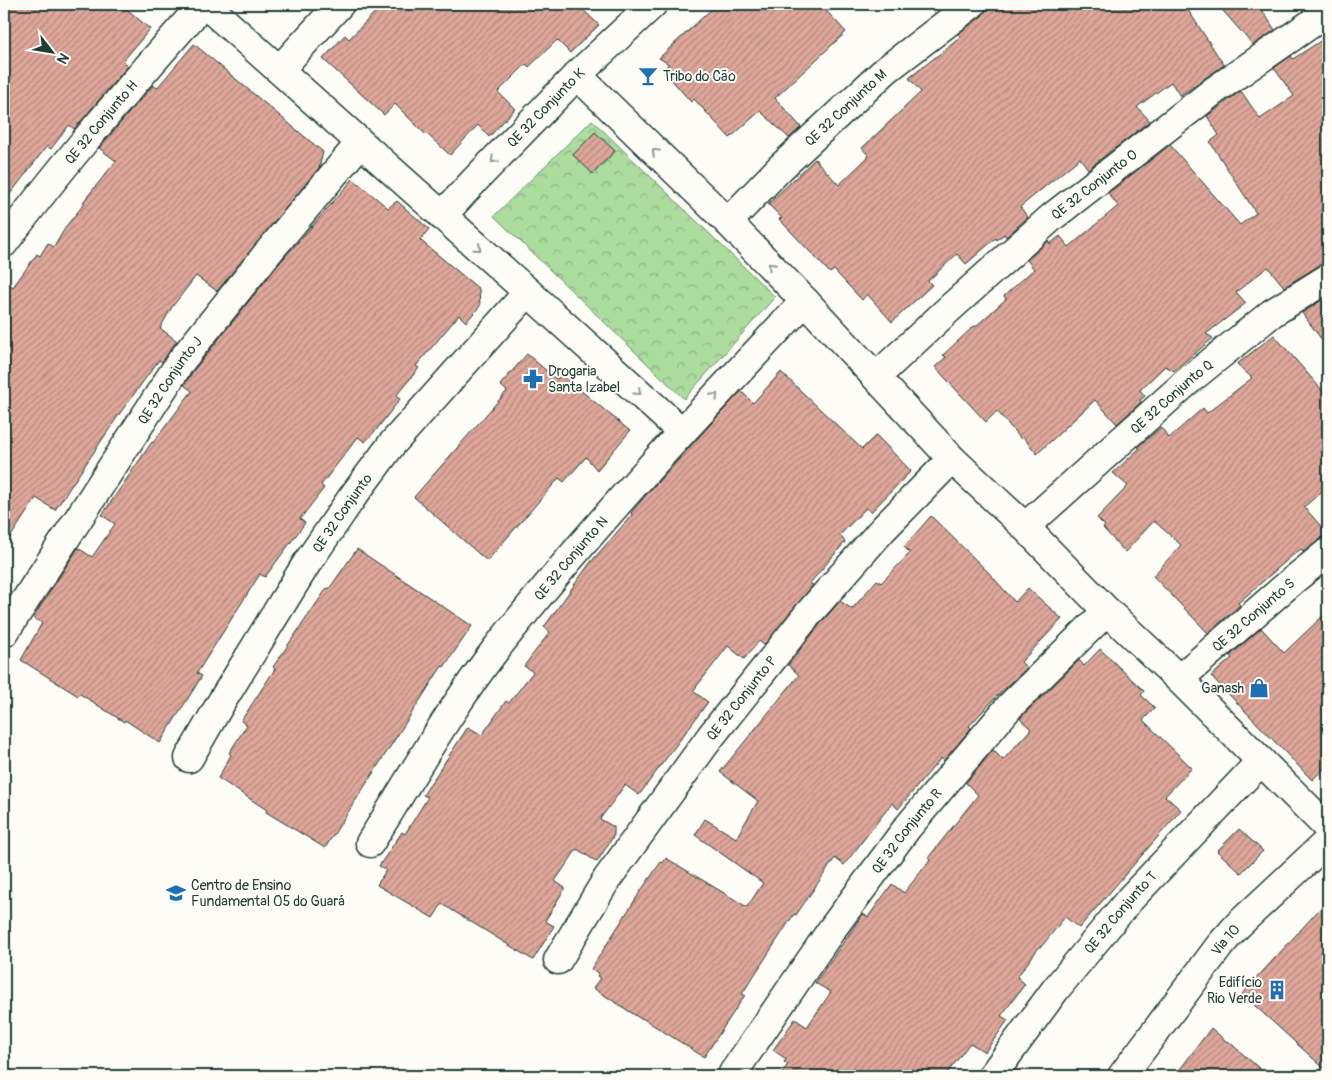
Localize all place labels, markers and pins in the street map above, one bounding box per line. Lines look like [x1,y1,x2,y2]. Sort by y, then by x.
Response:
bar icon: Tribo do Cão [637,65,659,87]
place label: Tribo do Cão [663,68,736,85]
place label: Drogaria Santa Izabel [548,363,620,396]
pharmacy icon: Drogaria Santa Izabel [522,368,544,390]
shop icon: Ganash [1248,677,1270,699]
place label: Ganash [1201,680,1244,697]
place label: Centro de Ensino Fundamental 05 do Guará [191,877,345,910]
school or university icon: Centro de Ensino Fundamental 05 do Guará [165,882,187,904]
place label: Edifício Rio Verde [1207,974,1262,1007]
building icon: Edifício Rio Verde [1266,979,1288,1001]

